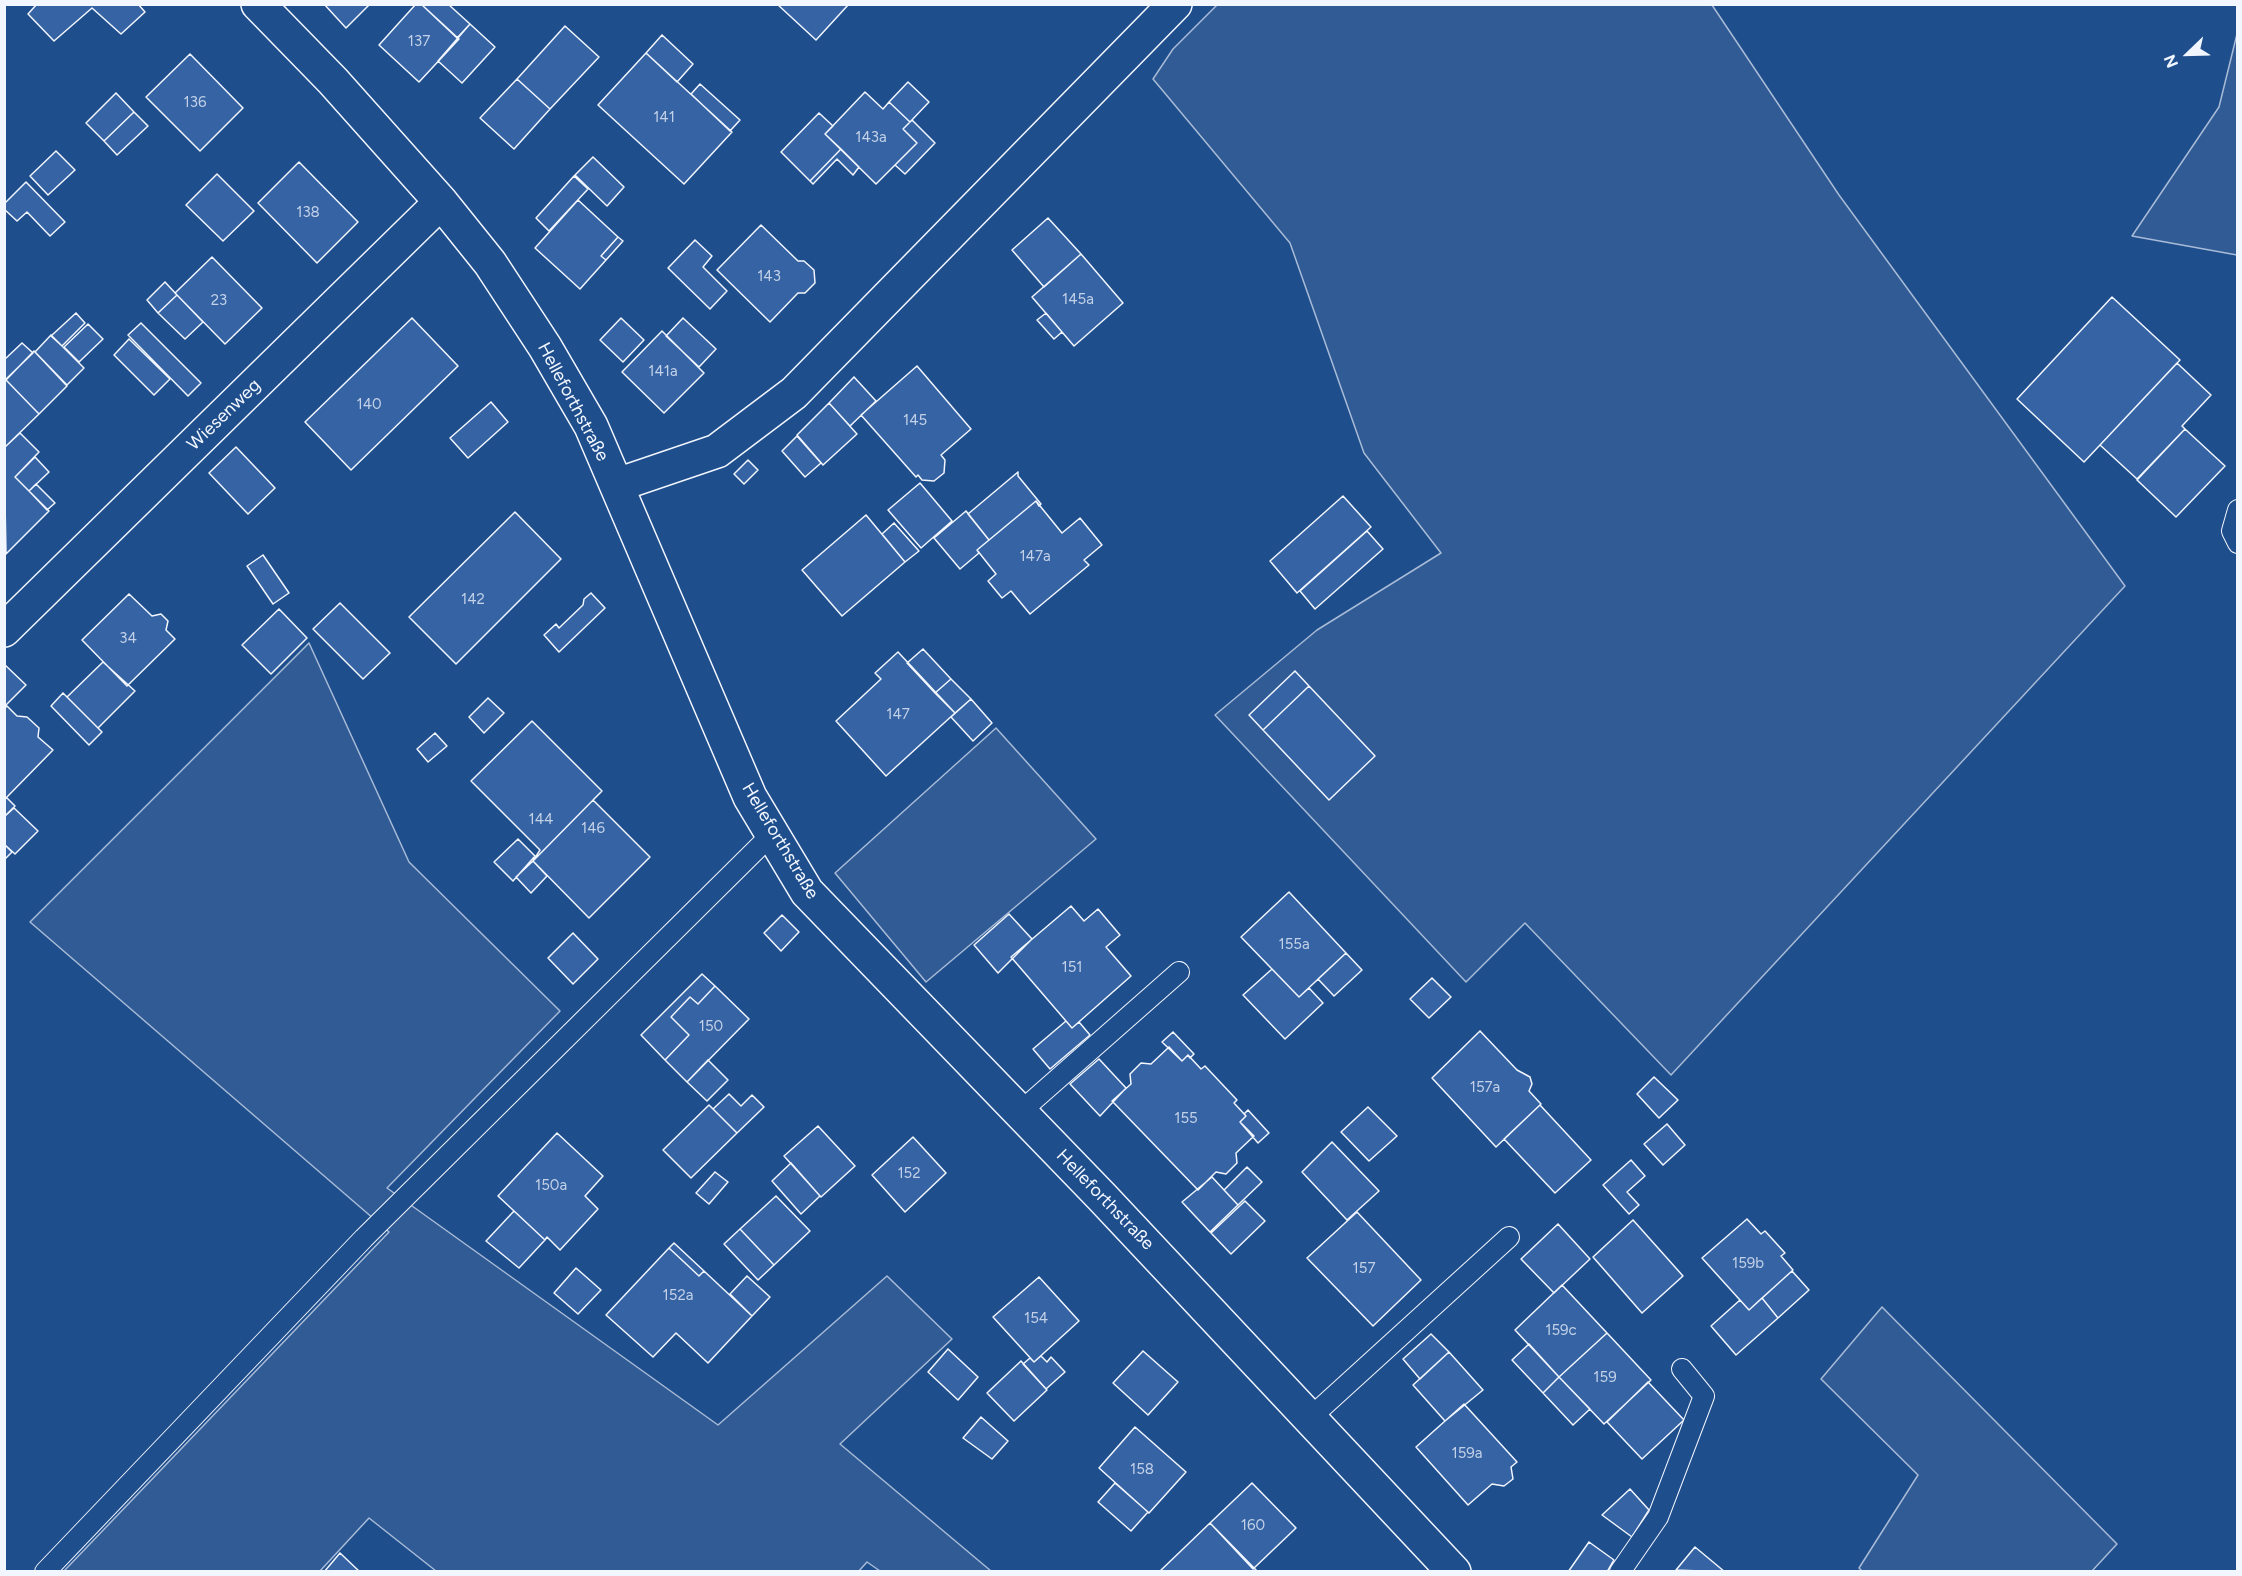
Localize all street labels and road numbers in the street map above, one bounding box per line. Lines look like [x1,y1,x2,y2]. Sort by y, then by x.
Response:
street label: Helleforthstraße [533,339,613,465]
street label: Wiesenweg [183,375,265,455]
street label: Helleforthstraße [737,779,823,903]
street label: Helleforthstraße [1052,1145,1158,1255]

